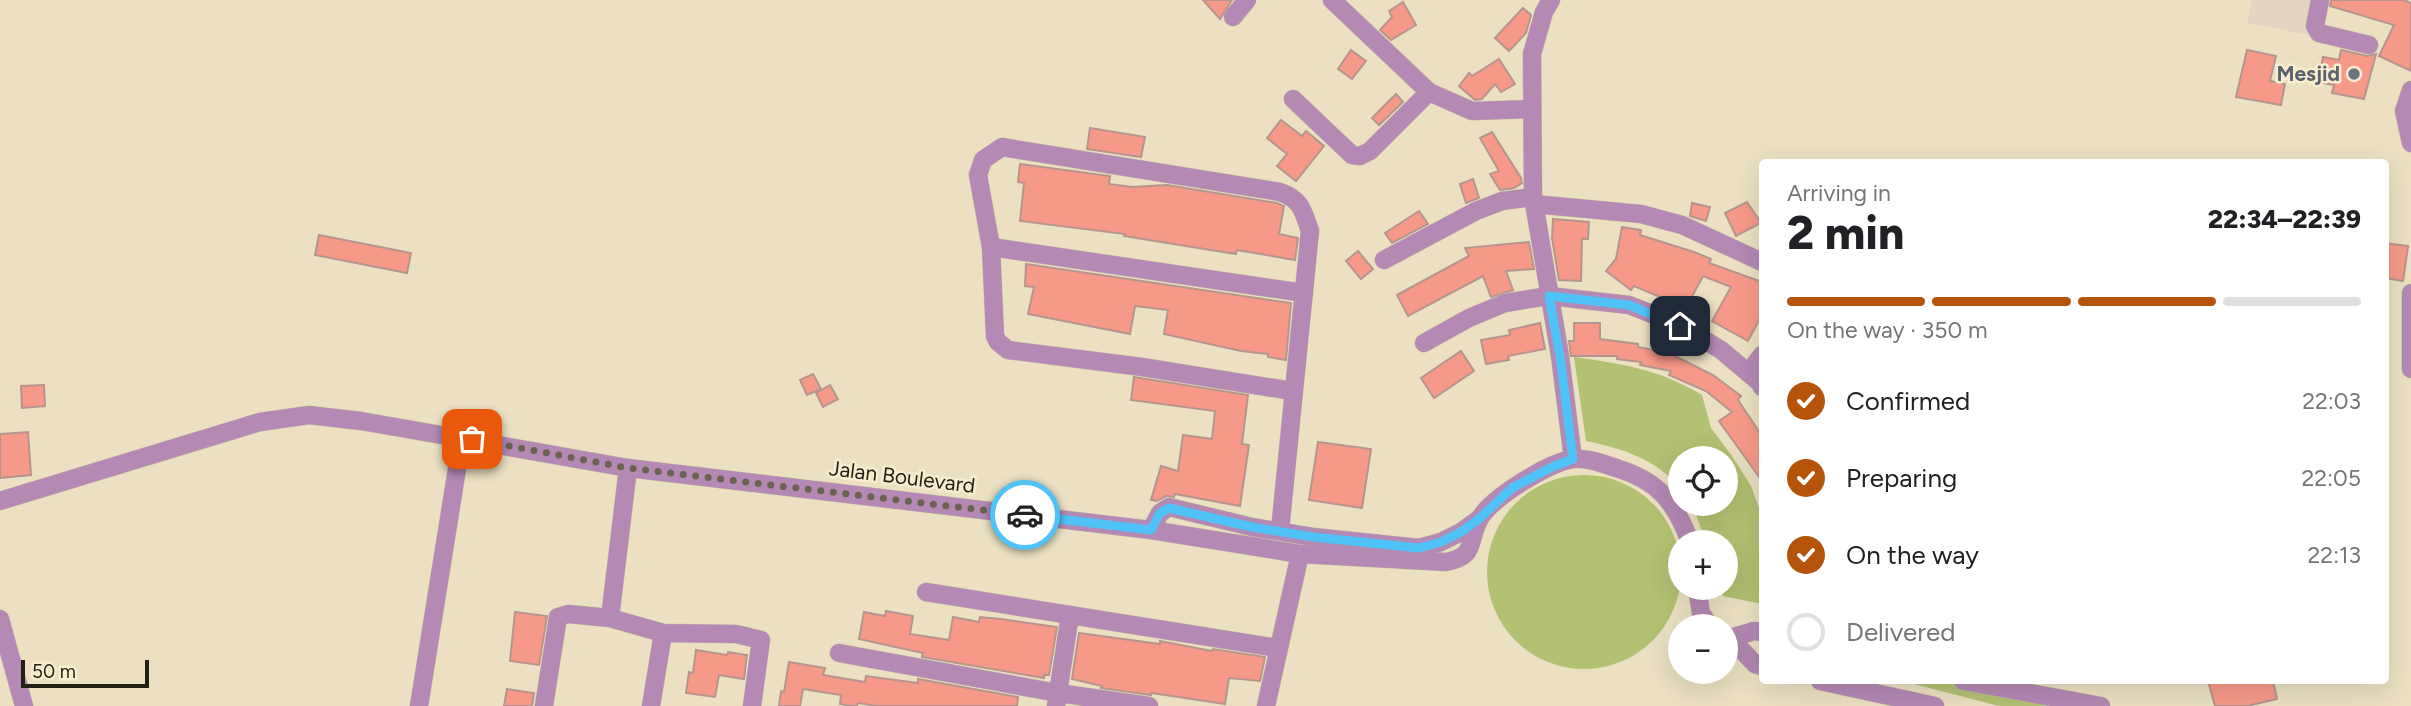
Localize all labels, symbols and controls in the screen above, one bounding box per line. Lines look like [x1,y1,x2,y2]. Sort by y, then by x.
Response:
place label: Mesjid [2276,61,2340,86]
marker: Mesjid [2346,66,2362,82]
text: Arriving in [1787,179,1891,207]
text: 22:34–22:39 [2208,203,2361,235]
text: 2 min [1787,205,1904,261]
pin [1650,296,1710,356]
icon: home [1661,307,1699,345]
text: On the way · 350 m [1787,316,1988,344]
icon: check [1787,382,1825,420]
text: Confirmed [1846,385,1970,417]
text: 22:03 [2302,387,2361,415]
pin [442,409,502,469]
icon: bag [453,420,491,458]
map controls [1668,446,1738,684]
button: locate [1668,446,1738,516]
street label: Jalan Boulevard [828,455,977,498]
icon: check [1787,459,1825,497]
text: Preparing [1846,462,1957,494]
text: 22:05 [2301,464,2361,492]
courier [990,480,1060,550]
icon: car [1006,496,1044,534]
button: + [1668,530,1738,600]
icon: check [1787,536,1825,574]
text: On the way [1846,539,1979,571]
text: 22:13 [2307,541,2361,569]
button: − [1668,614,1738,684]
text: Delivered [1846,616,1955,648]
scale bar [21,657,149,689]
text: 50 m [32,660,76,683]

